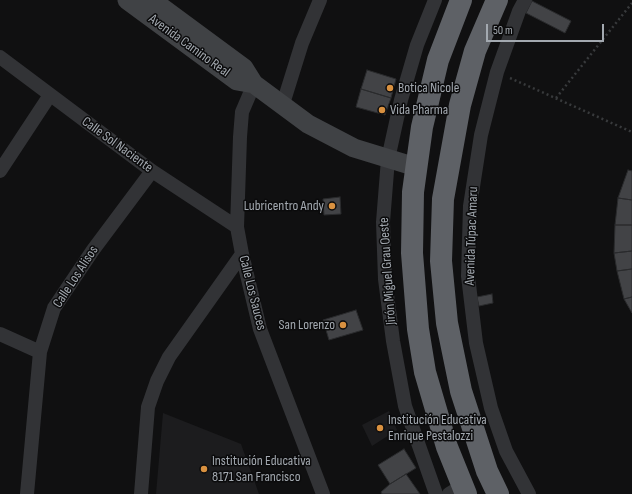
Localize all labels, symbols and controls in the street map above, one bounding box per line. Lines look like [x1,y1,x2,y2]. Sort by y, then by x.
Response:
street label: Avenida Camino Real [145,11,233,81]
scale bar [488,16,606,42]
text: 50 m [493,23,513,38]
place label: Botica Nicole [398,80,459,96]
marker: Botica Nicole [385,83,395,93]
place label: Vida Pharma [390,102,448,118]
marker: Vida Pharma [377,105,387,115]
street label: Calle Sol Naciente [78,114,156,176]
street label: Avenida Túpac Amaru [462,186,482,286]
place label: Lubricentro Andy [244,198,324,214]
marker: Lubricentro Andy [327,201,337,211]
street label: Jirón Miguel Grau Oeste [376,217,400,325]
street label: Calle Los Alisos [50,243,102,311]
street label: Calle Los Sauces [235,254,269,332]
place label: San Lorenzo [279,317,335,333]
marker: San Lorenzo [338,320,348,330]
place label: Institución Educativa Enrique Pestalozzi [388,412,487,444]
marker: Institución Educativa Enrique Pestalozzi [375,423,385,433]
place label: Institución Educativa 8171 San Francisco [212,453,311,486]
marker: Institución Educativa 8171 San Francisco [199,464,209,474]

